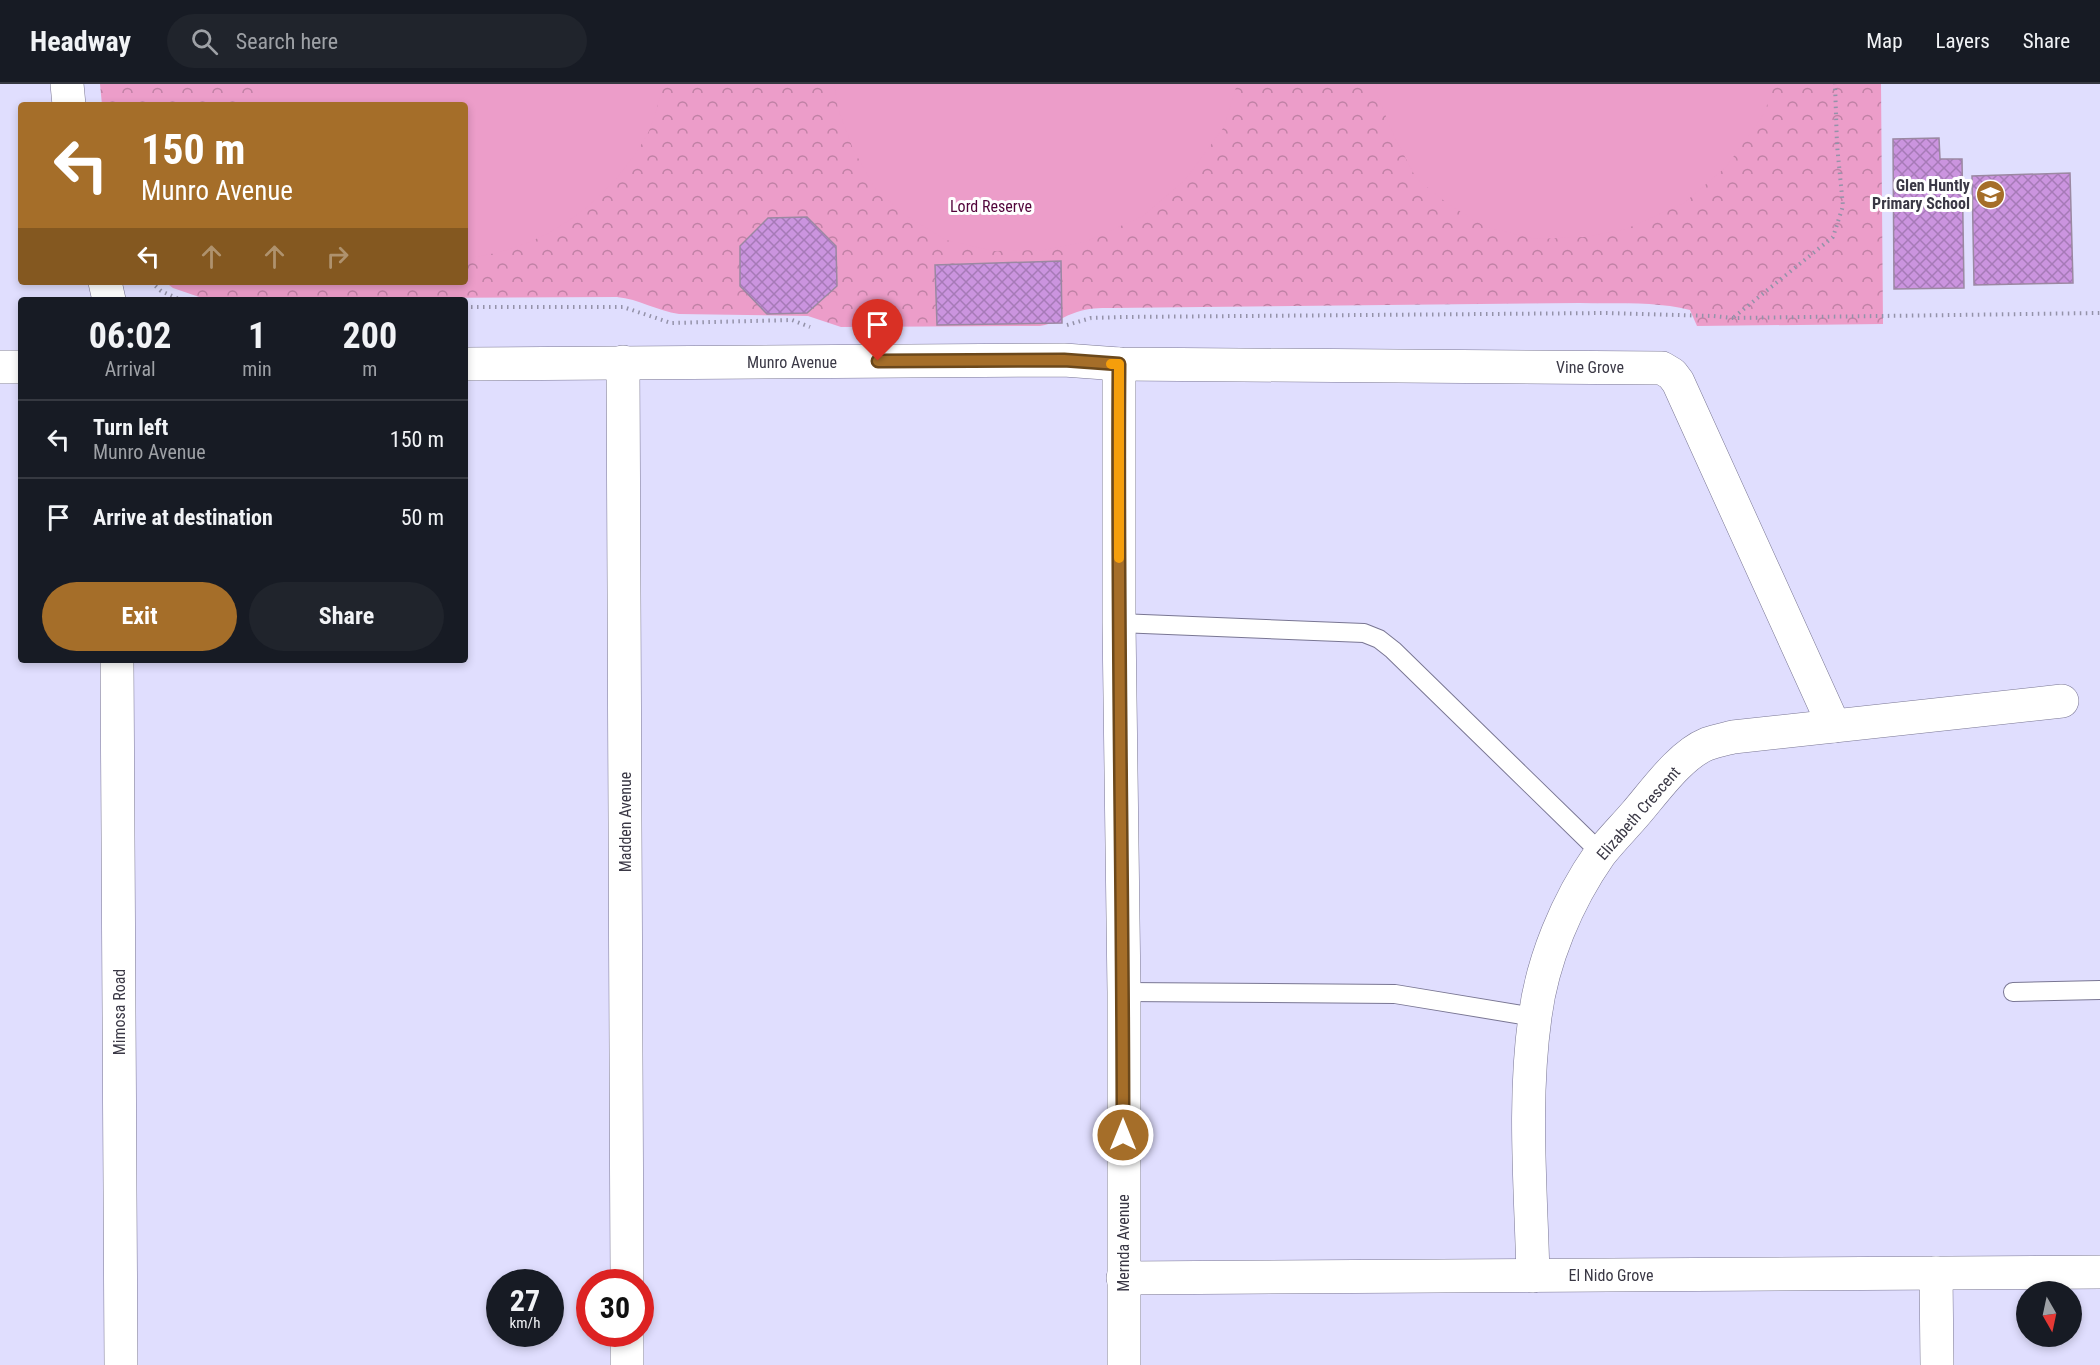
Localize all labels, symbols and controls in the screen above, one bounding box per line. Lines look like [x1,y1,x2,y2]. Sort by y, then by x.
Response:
search box [167,14,587,68]
text: Headway [30,25,131,58]
icon: search [188,25,221,58]
text: Search here [236,29,338,54]
text: Map [1866,29,1903,53]
text: Layers [1936,29,1990,53]
text: Share [2023,29,2070,53]
text: 150 m [141,125,246,174]
icon: left [42,126,120,204]
text: Munro Avenue [141,175,293,207]
place label: Glen Huntly Primary School [1872,176,1970,213]
school or university icon: Glen Huntly Primary School [1975,178,2007,210]
park label: Lord Reserve [950,197,1032,216]
icon: left [132,240,165,273]
icon: ahead [195,240,228,273]
icon: ahead [258,240,291,273]
icon: right [321,240,354,273]
pin [852,299,903,361]
icon: arrive [861,308,894,341]
text: 06:02 [89,315,171,357]
text: 1 [248,315,266,357]
text: 200 [343,315,397,357]
street label: Munro Avenue [747,353,837,372]
text: Arrival [105,357,156,381]
text: min [242,357,272,381]
text: m [362,357,377,381]
street label: Vine Grove [1556,358,1624,377]
text: Turn left [93,415,168,440]
icon: left [42,423,75,456]
text: 150 m [390,427,444,452]
text: Munro Avenue [93,440,206,464]
icon: arrive [42,501,75,534]
text: Arrive at destination [93,505,273,530]
text: 50 m [401,505,444,530]
button: Exit [42,582,237,651]
button: Share [249,582,444,651]
street label: Elizabeth Crescent [1593,763,1684,864]
street label: Madden Avenue [616,772,635,872]
street label: Mimosa Road [110,969,129,1055]
position arrow [1091,1103,1155,1167]
street label: Mernda Avenue [1114,1194,1133,1292]
street label: El Nido Grove [1569,1266,1653,1285]
speed limit sign: 30 [576,1269,654,1347]
north arrow [2016,1281,2082,1347]
map controls [2016,1281,2082,1347]
text: 27 [510,1283,540,1318]
text: km/h [510,1314,540,1332]

